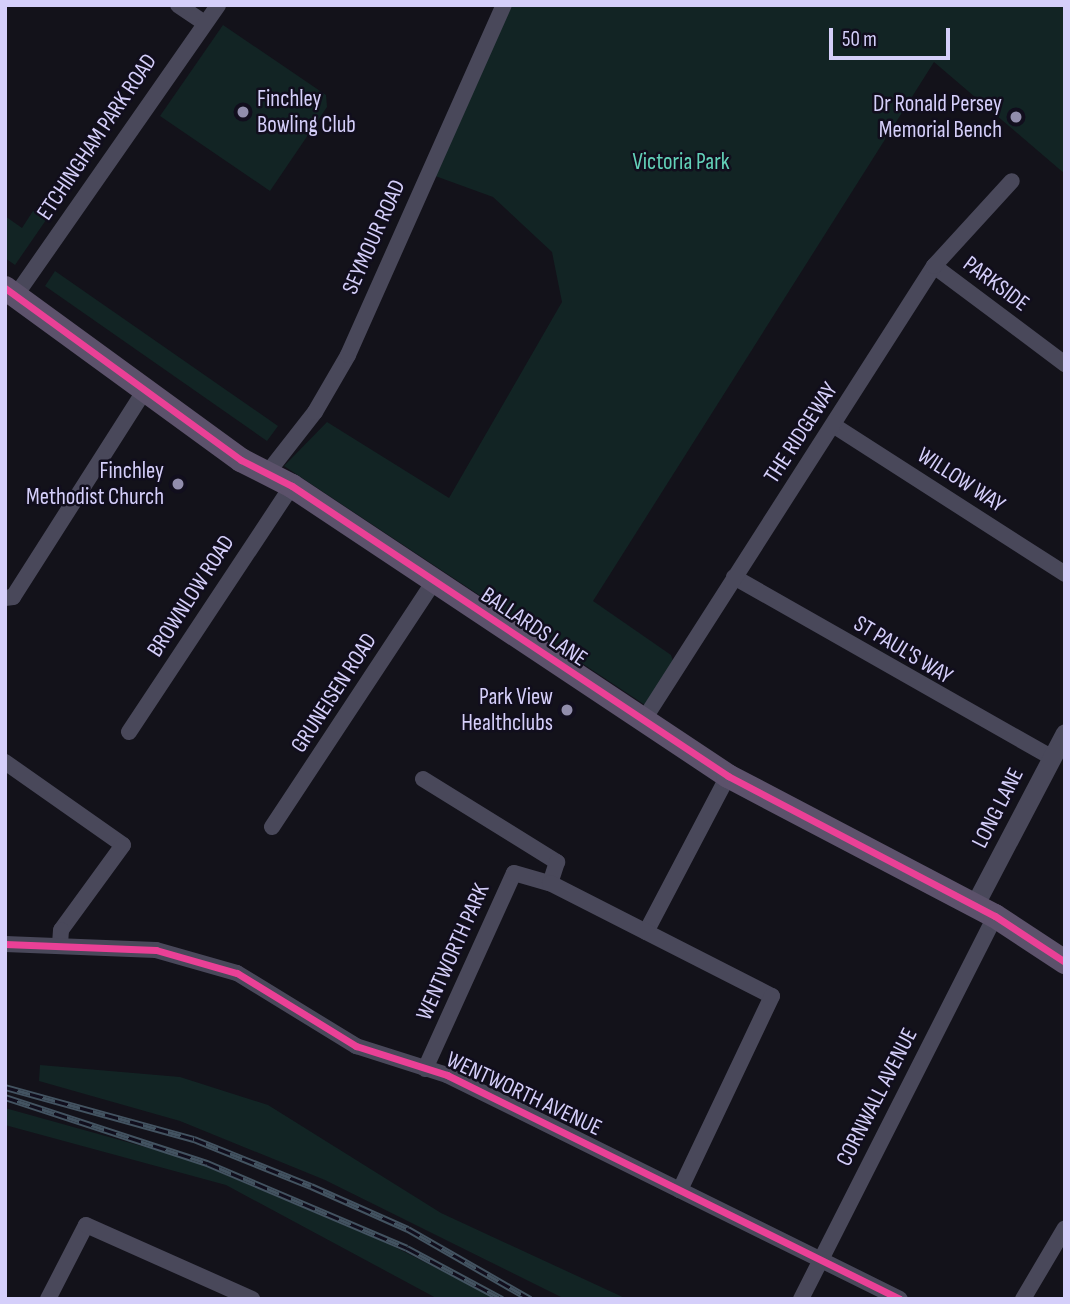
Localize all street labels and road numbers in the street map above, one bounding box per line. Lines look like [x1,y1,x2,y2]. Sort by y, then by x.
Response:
street label: ETCHINGHAM PARK ROAD [31,49,163,225]
street label: SEYMOUR ROAD [336,175,412,299]
street label: PARKSIDE [958,250,1034,318]
street label: THE RIDGEWAY [758,377,844,489]
street label: WILLOW WAY [912,441,1010,519]
street label: BROWNLOW ROAD [141,530,241,662]
street label: BALLARDS LANE [476,581,592,673]
street label: ST PAUL'S WAY [849,610,957,690]
street label: GRUNEISEN ROAD [285,628,383,758]
street label: LONG LANE [966,763,1030,853]
street label: WENTWORTH PARK [411,879,495,1025]
street label: CORNWALL AVENUE [830,1023,924,1171]
street label: WENTWORTH AVENUE [442,1046,606,1142]

